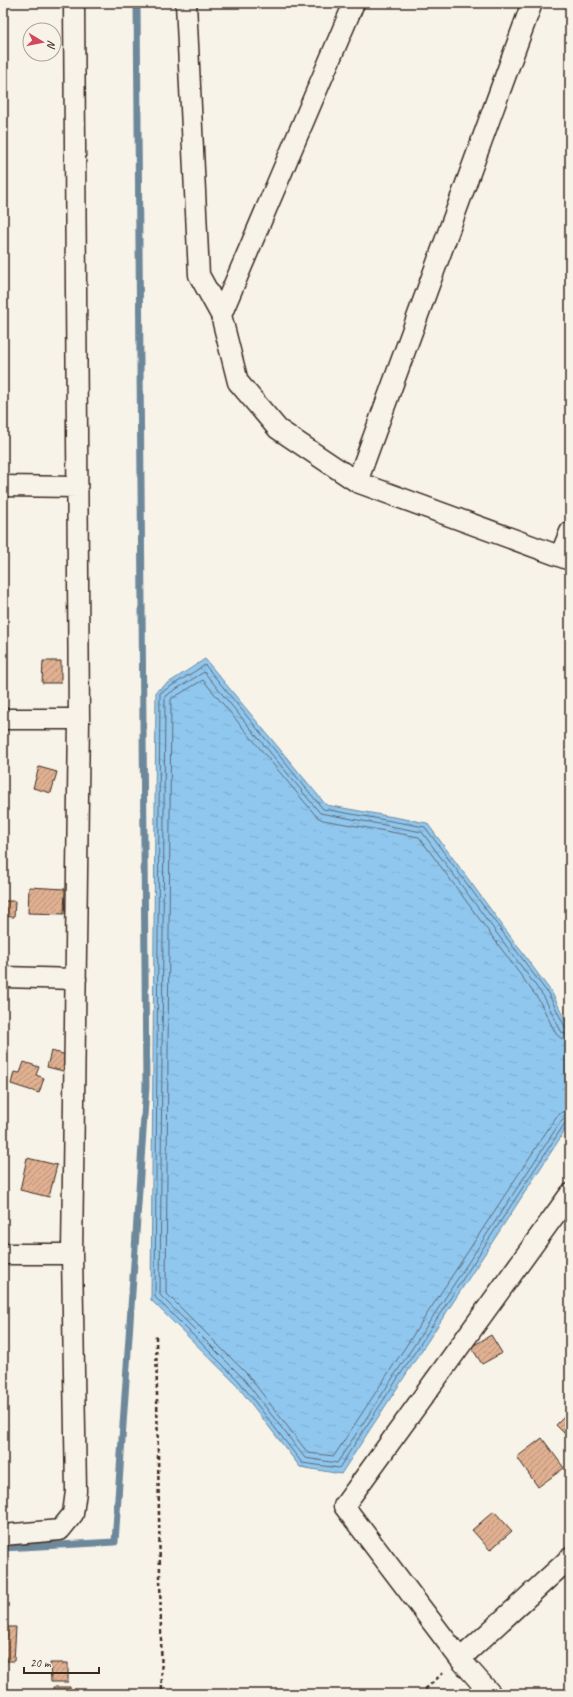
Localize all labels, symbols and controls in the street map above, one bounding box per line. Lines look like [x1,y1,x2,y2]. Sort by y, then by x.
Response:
north arrow [22,22,62,62]
text: N [44,39,59,50]
scale bar [24,1649,99,1675]
text: 20 m [30,1655,52,1671]

